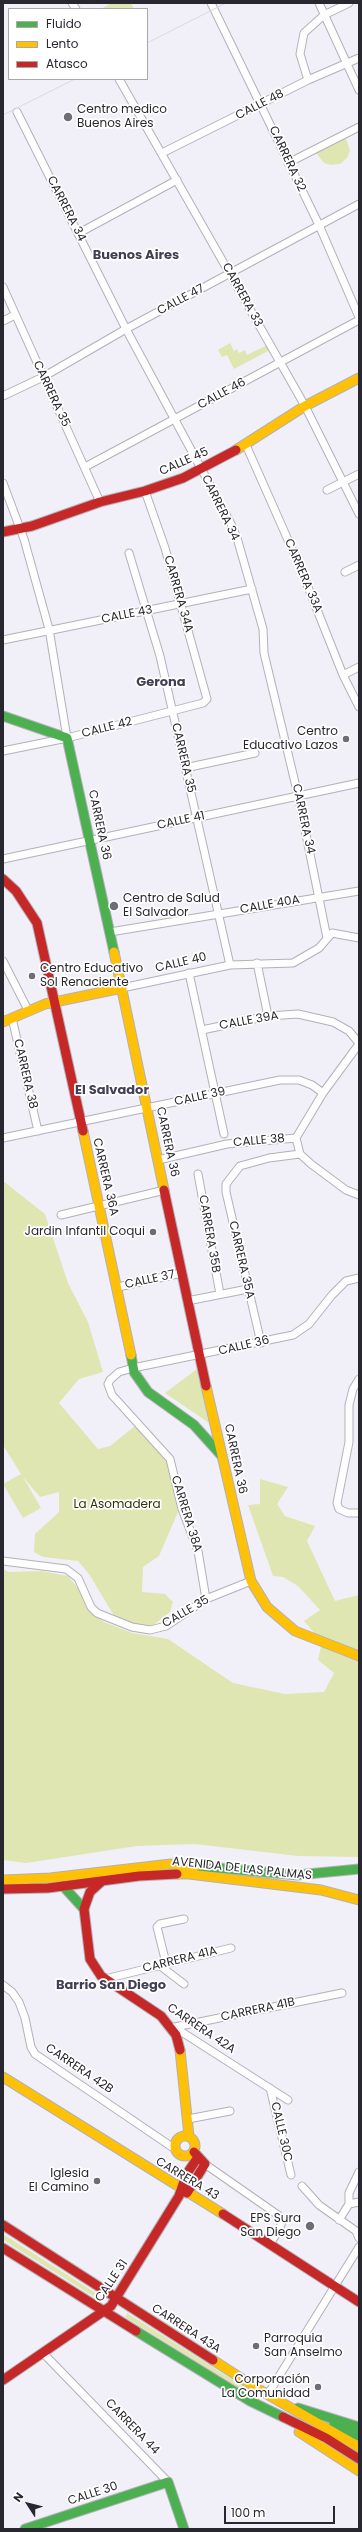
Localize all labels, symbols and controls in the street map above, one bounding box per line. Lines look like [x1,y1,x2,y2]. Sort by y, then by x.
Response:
legend [8,8,148,80]
text: Fluido [46,15,81,32]
text: Lento [46,35,78,52]
text: Atasco [46,55,88,72]
street label: CALLE 48 [233,87,287,123]
place label: Centro medico Buenos Aires [77,103,167,131]
marker: Centro medico Buenos Aires [62,111,74,123]
street label: CARRERA 32 [266,124,308,194]
street label: CARRERA 34 [43,174,89,244]
district label: Buenos Aires [93,248,179,264]
street label: CARRERA 33 [219,261,265,329]
street label: CALLE 47 [155,282,207,318]
street label: CARRERA 35 [29,359,73,429]
street label: CALLE 46 [196,375,248,413]
street label: CALLE 45 [157,445,211,479]
street label: CARRERA 34 [198,473,242,543]
street label: CARRERA 33A [281,537,325,615]
street label: CARRERA 34A [160,554,196,634]
street label: CALLE 43 [100,603,154,627]
district label: Gerona [136,675,186,691]
street label: CALLE 42 [80,715,134,741]
street label: CARRERA 35 [168,722,198,794]
place label: Centro Educativo Lazos [243,725,338,753]
marker: Centro Educativo Lazos [341,734,351,744]
street label: CARRERA 34 [289,783,317,855]
street label: CARRERA 36 [85,789,113,861]
street label: CALLE 41 [156,809,206,833]
place label: Centro de Salud El Salvador [123,892,220,920]
street label: CALLE 40A [239,893,301,917]
marker: Centro de Salud El Salvador [108,900,120,912]
street label: CALLE 40 [154,950,208,976]
place label: Centro Educativo Sol Renaciente [40,962,143,990]
marker: Centro Educativo Sol Renaciente [27,971,37,981]
street label: CALLE 39A [218,1009,280,1033]
street label: CARRERA 38 [10,1038,40,1110]
district label: El Salvador [75,1083,149,1099]
street label: CALLE 39 [173,1085,227,1109]
street label: CARRERA 36 [153,1106,181,1178]
street label: CALLE 38 [233,1132,285,1150]
street label: CARRERA 36A [89,1137,121,1217]
street label: CARRERA 35B [195,1194,223,1274]
street label: CARRERA 35A [225,1220,257,1300]
place label: Jardin Infantil Coqui [25,1225,145,1239]
marker: Jardin Infantil Coqui [148,1227,158,1237]
street label: CALLE 37 [124,1268,176,1292]
street label: CALLE 36 [217,1333,271,1359]
street label: CARRERA 36 [221,1423,249,1495]
street label: CARRERA 38A [168,1474,204,1554]
park label: La Asomadera [73,1498,161,1512]
street label: CALLE 35 [160,1593,212,1631]
street label: AVENIDA DE LAS PALMAS [171,1854,313,1884]
street label: CARRERA 41A [141,1944,219,1976]
district label: Barrio San Diego [56,1978,166,1994]
street label: CARRERA 41B [220,1995,296,2025]
street label: CARRERA 42A [164,2001,238,2057]
street label: CARRERA 42B [42,2041,116,2097]
street label: CALLE 30C [267,2101,295,2163]
street label: CARRERA 43 [153,2154,221,2204]
place label: Iglesia El Camino [29,2167,89,2195]
marker: Iglesia El Camino [92,2176,102,2186]
place label: EPS Sura San Diego [240,2212,301,2240]
marker: EPS Sura San Diego [304,2220,316,2232]
street label: CALLE 31 [93,2257,131,2305]
street label: CARRERA 43A [149,2301,223,2357]
place label: Parroquia San Anselmo [264,2332,343,2360]
marker: Parroquia San Anselmo [251,2341,261,2351]
place label: Corporación La Comunidad [222,2373,310,2401]
marker: Corporación La Comunidad [313,2382,323,2392]
street label: CARRERA 44 [102,2396,162,2458]
street label: CALLE 30 [66,2479,120,2509]
north arrow [8,2484,48,2524]
text: N [9,2489,27,2505]
scale bar [226,2498,337,2524]
text: 100 m [231,2504,265,2521]

